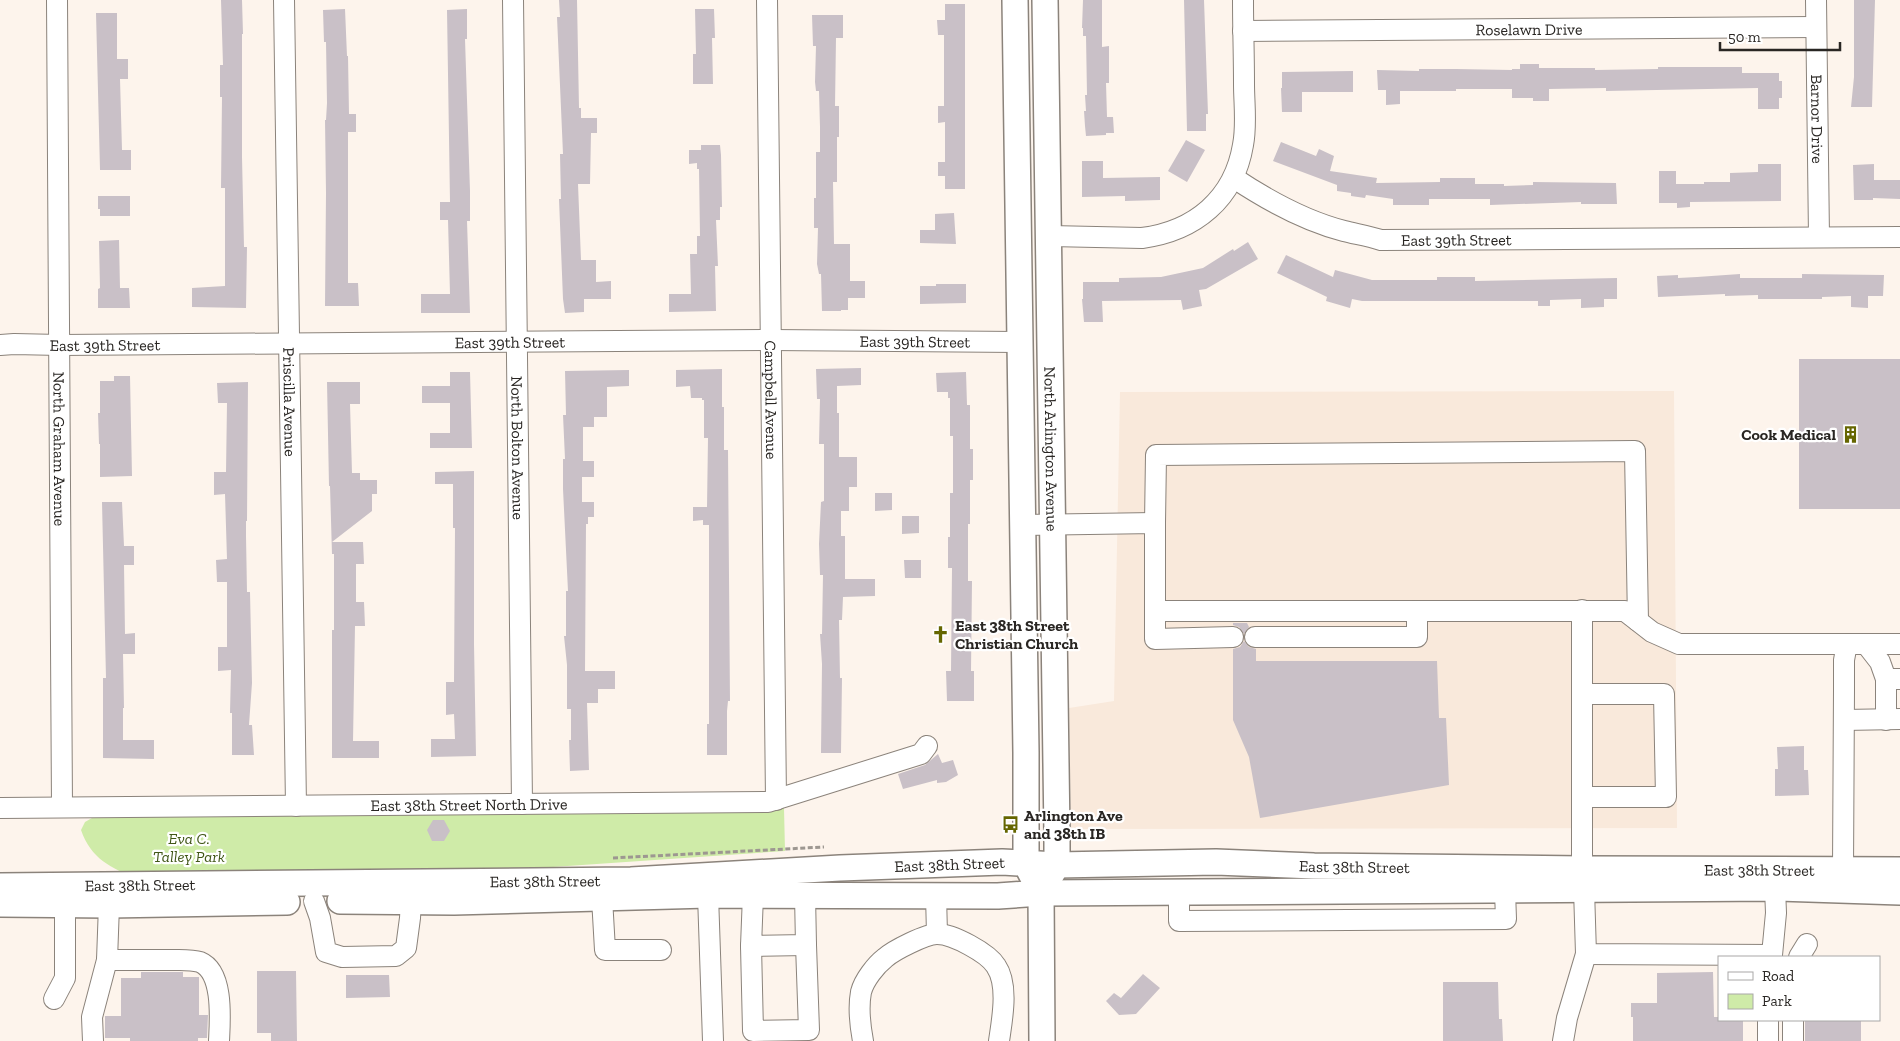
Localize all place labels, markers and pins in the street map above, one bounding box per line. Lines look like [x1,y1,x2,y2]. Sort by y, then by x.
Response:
building icon: Cook Medical [1840,424,1860,444]
place label: Cook Medical [1741,425,1836,444]
place label: East 38th Street Christian Church [955,616,1079,653]
church icon: East 38th Street Christian Church [931,624,951,644]
place label: Arlington Ave and 38th IB [1024,806,1123,843]
bus stop icon: Arlington Ave and 38th IB [1000,814,1020,834]

